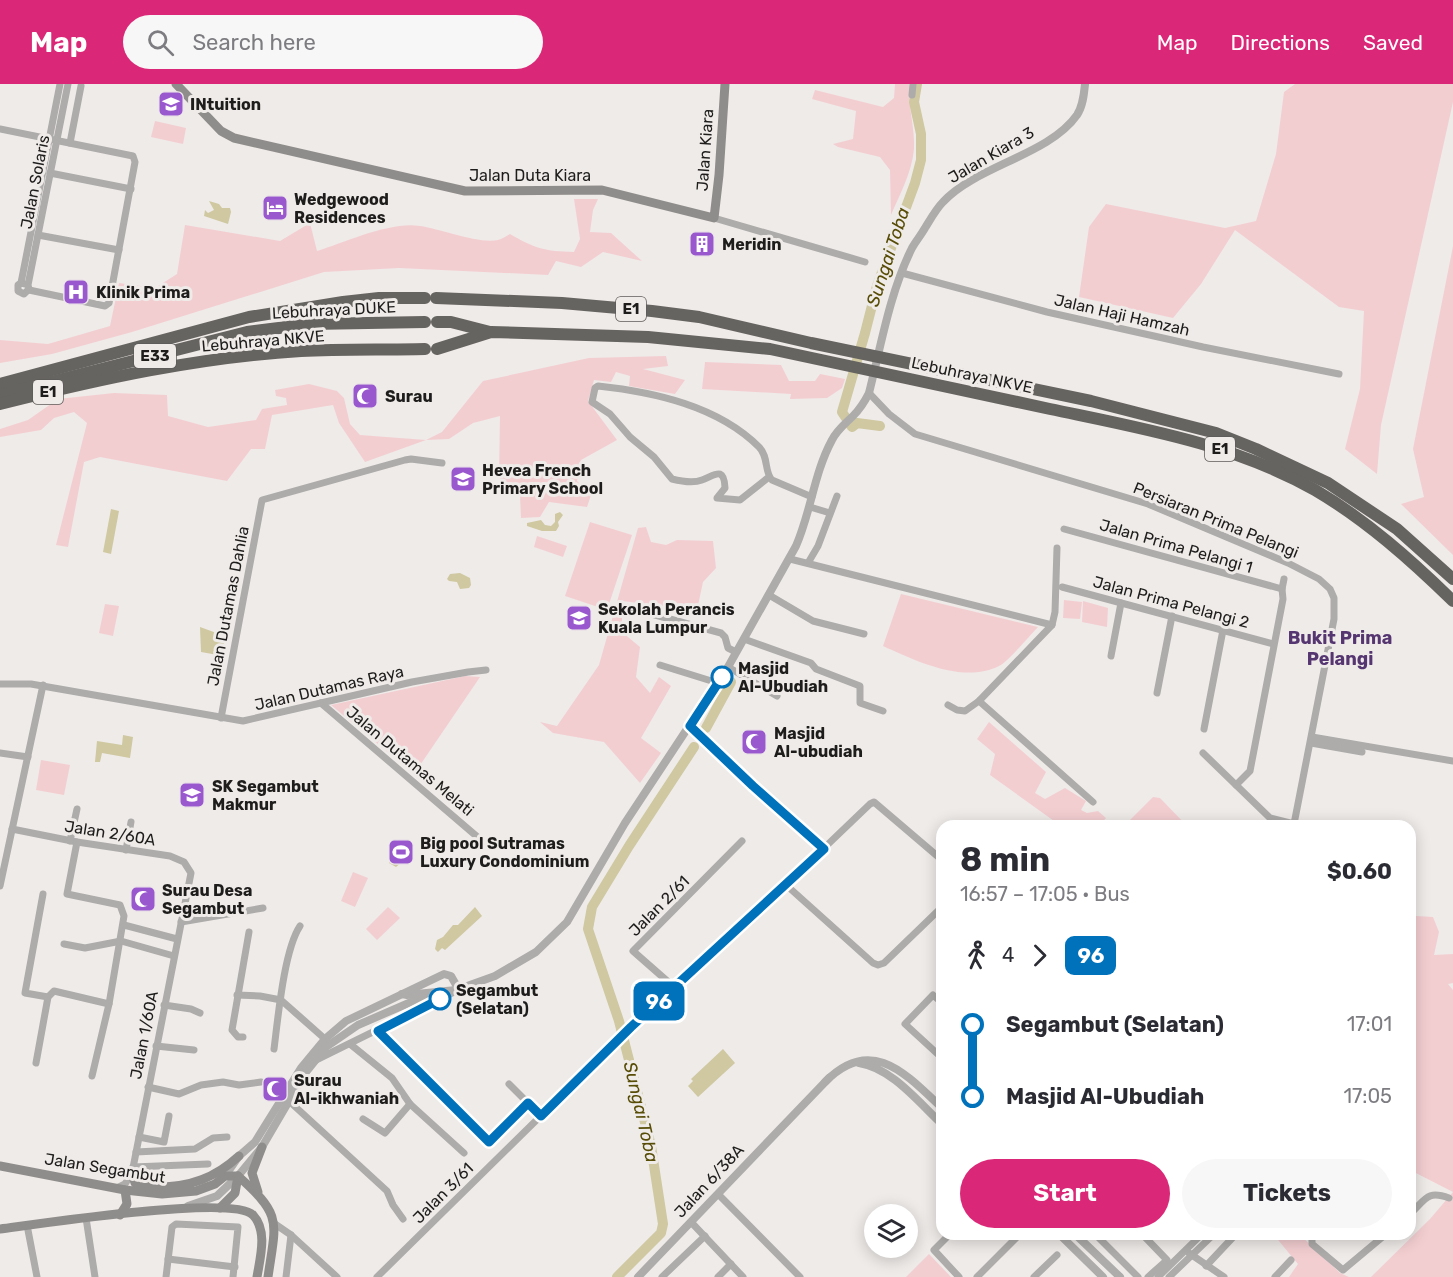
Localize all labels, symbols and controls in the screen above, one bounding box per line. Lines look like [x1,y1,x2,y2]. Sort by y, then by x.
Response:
search box [123,15,543,69]
text: Map [30,26,87,59]
icon: search [144,26,177,59]
text: Search here [192,29,316,56]
text: Map [1157,30,1198,55]
text: Directions [1231,30,1330,55]
text: Saved [1363,30,1423,55]
school or university icon: INtuition [156,89,186,119]
place label: INtuition [190,95,261,114]
street label: Jalan Kiara [693,108,717,192]
street label: Jalan Kiara 3 [945,123,1037,187]
street label: Jalan Solaris [17,133,53,231]
street label: Jalan Duta Kiara [469,166,591,185]
place label: Wedgewood Residences [294,190,389,227]
hotel icon: Wedgewood Residences [260,193,290,223]
water label: Sungai Toba [862,204,914,309]
building icon: Meridin [687,229,717,259]
place label: Meridin [722,235,782,254]
hospital icon: Klinik Prima [61,277,91,307]
place label: Klinik Prima [96,283,190,302]
street label: Jalan Haji Hamzah [1052,290,1192,340]
street label: Lebuhraya DUKE [272,297,396,323]
road number: E1 [616,297,646,321]
street label: Lebuhraya NKVE [201,326,325,356]
road number: E33 [134,344,176,368]
street label: Lebuhraya NKVE [910,353,1034,397]
road number: E1 [33,380,63,404]
mosque icon: Surau [350,381,380,411]
place label: Surau [385,387,433,406]
road number: E1 [1205,437,1235,461]
place label: Hevea French Primary School [482,461,603,498]
school or university icon: Hevea French Primary School [448,464,478,494]
street label: Persiaran Prima Pelangi [1131,478,1301,562]
street label: Jalan Prima Pelangi 1 [1097,515,1255,577]
street label: Jalan Dutamas Dahlia [203,525,253,687]
street label: Jalan Prima Pelangi 2 [1091,572,1251,632]
place label: Sekolah Perancis Kuala Lumpur [598,600,735,637]
school or university icon: Sekolah Perancis Kuala Lumpur [564,603,594,633]
district label: Bukit Prima Pelangi [1288,627,1392,670]
place label: Masjid Al-Ubudiah [738,659,828,696]
street label: Jalan Dutamas Raya [253,662,405,714]
marker: Masjid Al-Ubudiah [711,666,733,688]
street label: Jalan Dutamas Melati [342,702,478,820]
place label: Masjid Al-ubudiah [774,724,863,761]
mosque icon: Masjid Al-ubudiah [739,727,769,757]
place label: SK Segambut Makmur [212,777,319,814]
school or university icon: SK Segambut Makmur [177,780,207,810]
street label: Jalan 2/60A [63,816,157,850]
place label: Big pool Sutramas Luxury Condominium [420,834,589,871]
sports icon: Big pool Sutramas Luxury Condominium [386,837,416,867]
text: 8 min [960,840,1050,879]
text: $0.60 [1327,858,1392,885]
street label: Jalan 2/61 [625,872,693,940]
place label: Surau Desa Segambut [162,881,252,918]
text: 16:57 – 17:05 · Bus [960,882,1130,906]
mosque icon: Surau Desa Segambut [128,884,158,914]
icon: walk [960,939,993,972]
icon: forward [1023,939,1056,972]
text: 4 [1002,943,1014,967]
text: 96 [1077,943,1104,968]
place label: Segambut (Selatan) [456,981,539,1018]
line badge: 96 [632,982,686,1020]
marker: Segambut (Selatan) [429,988,451,1010]
street label: Jalan 1/60A [126,989,162,1081]
text: 96 [645,989,673,1014]
text: Segambut (Selatan) [1006,1011,1224,1038]
text: 17:01 [1347,1012,1392,1036]
water label: Sungai Toba [619,1059,663,1165]
place label: Surau Al-ikhwaniah [294,1071,399,1108]
mosque icon: Surau Al-ikhwaniah [260,1074,290,1104]
text: Masjid Al-Ubudiah [1006,1083,1204,1110]
text: 17:05 [1343,1084,1392,1108]
street label: Jalan 6/38A [670,1140,748,1222]
street label: Jalan Segambut [43,1149,167,1187]
street label: Jalan 3/61 [409,1159,477,1227]
button: Start [960,1159,1170,1228]
button: Tickets [1182,1159,1392,1228]
map controls [864,1204,918,1258]
button: layers [864,1204,918,1258]

